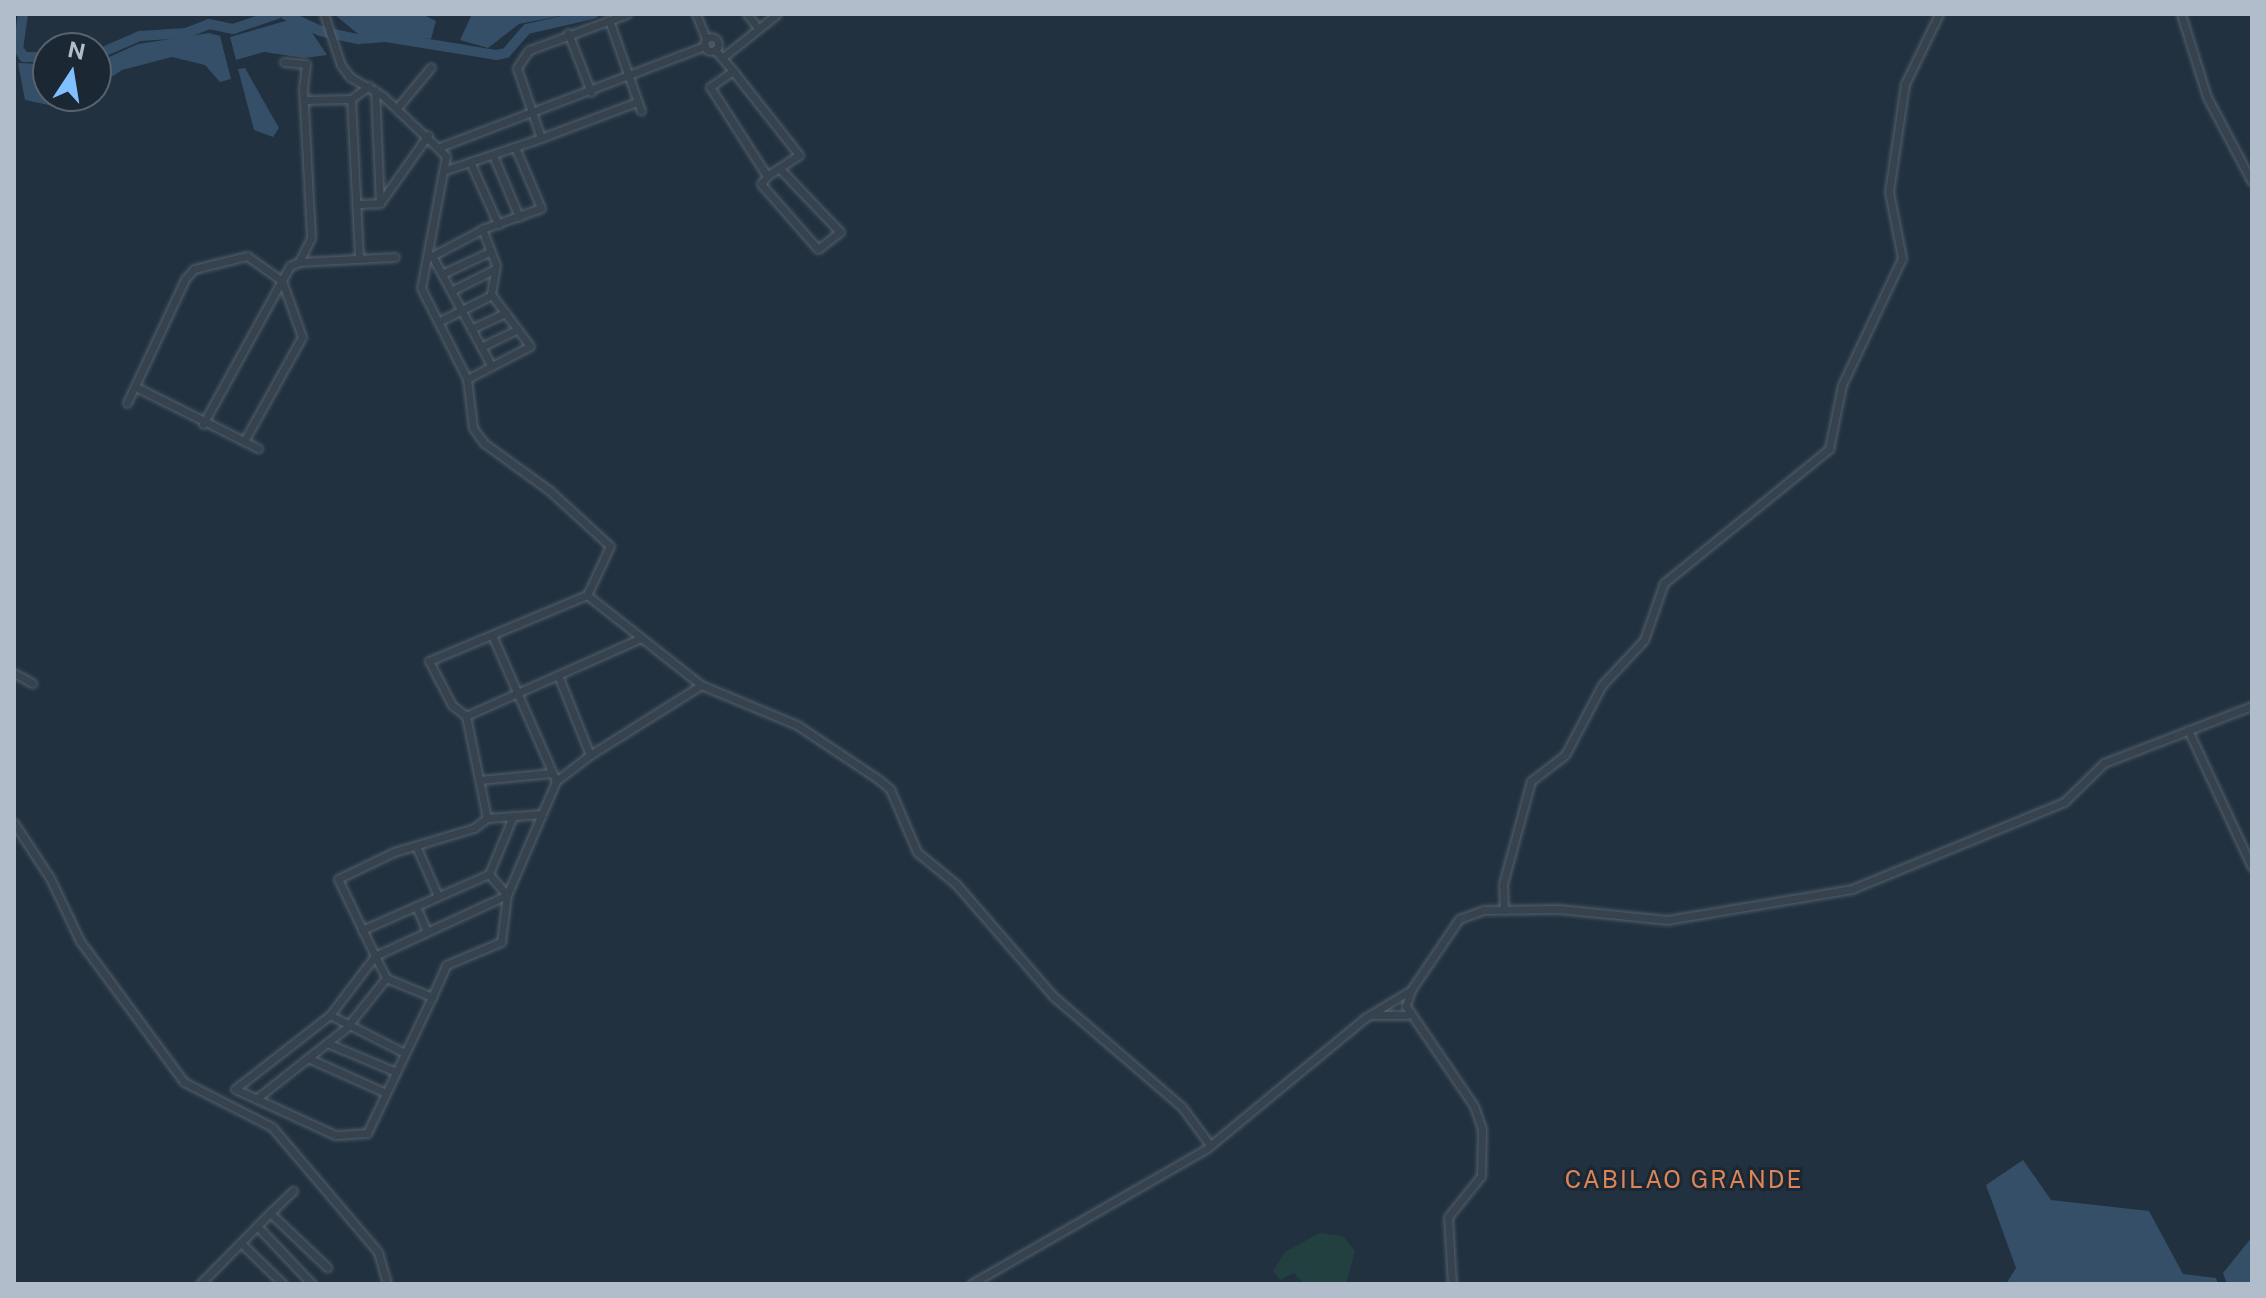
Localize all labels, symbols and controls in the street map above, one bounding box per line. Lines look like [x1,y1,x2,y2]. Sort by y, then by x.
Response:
north arrow [32,32,112,112]
text: N [65,36,88,65]
district label: CABILAO GRANDE [1565,1166,1803,1194]

